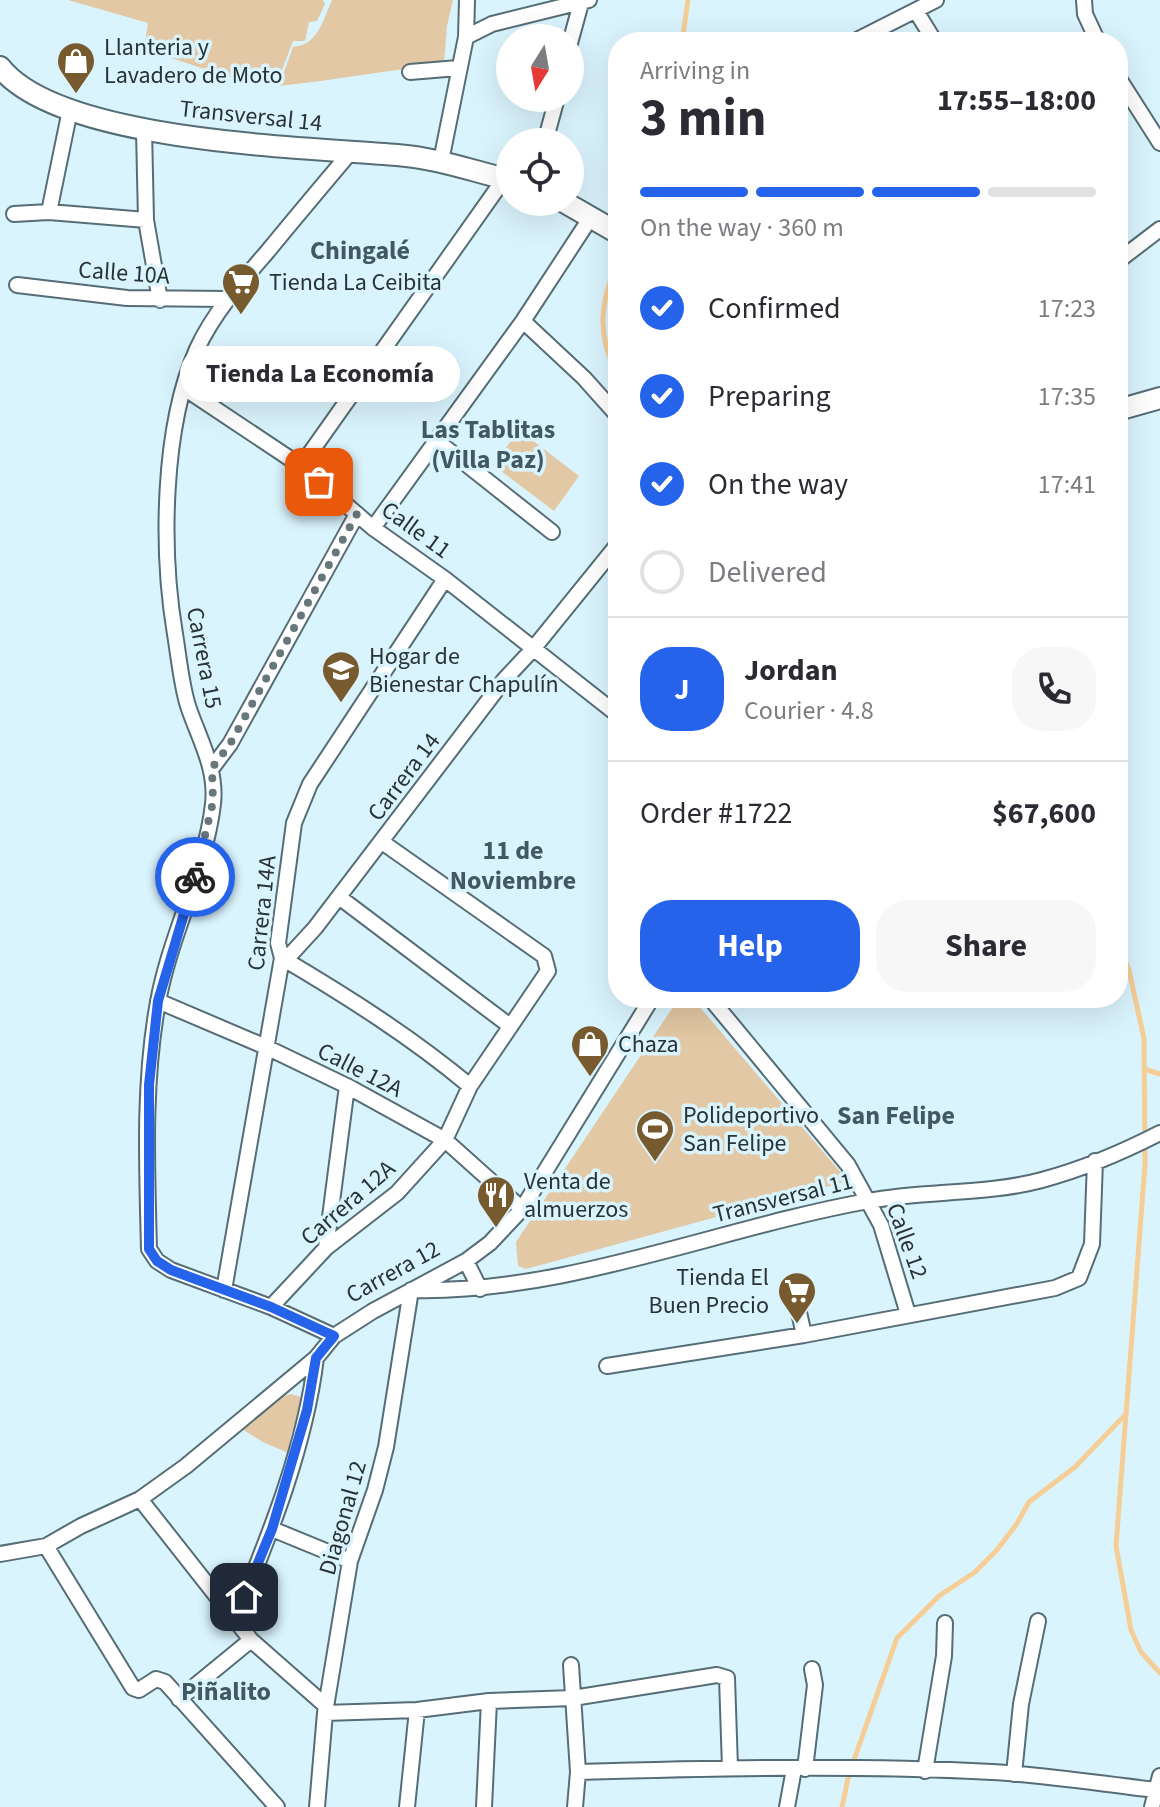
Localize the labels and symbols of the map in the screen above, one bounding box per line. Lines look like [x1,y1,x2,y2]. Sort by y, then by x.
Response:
north arrow [496,24,584,112]
place label: Llanteria y Lavadero de Moto [104,30,283,93]
shop icon: Llanteria y Lavadero de Moto [55,40,97,95]
street label: Transversal 14 [178,91,324,141]
district label: Chingalé [310,232,410,269]
street label: Calle 10A [77,252,171,294]
supermarket icon: Tienda La Ceibita [220,261,262,316]
place label: Tienda La Ceibita [269,265,442,300]
callout: Tienda La Economía [179,346,459,402]
district label: Las Tablitas (Villa Paz) [421,411,555,478]
pin [285,448,353,516]
street label: Calle 11 [374,493,458,567]
street label: Carrera 15 [177,604,231,712]
place label: Hogar de Bienestar Chapulín [369,639,559,702]
school or university icon: Hogar de Bienestar Chapulín [320,649,362,704]
street label: Carrera 14 [359,725,449,829]
district label: 11 de Noviembre [450,832,576,899]
courier [155,837,235,917]
street label: Carrera 14A [239,854,285,972]
shop icon: Chaza [569,1023,611,1078]
place label: Chaza [618,1027,679,1062]
street label: Calle 12A [311,1034,409,1106]
district label: San Felipe [837,1097,955,1134]
place label: Polideportivo San Felipe [683,1098,819,1161]
sports icon: Polideportivo San Felipe [634,1108,676,1163]
street label: Carrera 12A [293,1152,403,1254]
place label: Venta de almuerzos [524,1164,628,1227]
street label: Transversal 11 [709,1164,857,1232]
restaurant icon: Venta de almuerzos [475,1174,517,1229]
street label: Calle 12 [877,1198,937,1284]
street label: Carrera 12 [340,1232,446,1312]
place label: Tienda El Buen Precio [649,1260,769,1323]
supermarket icon: Tienda El Buen Precio [776,1270,818,1325]
street label: Diagonal 12 [310,1457,376,1579]
pin [210,1563,278,1631]
district label: Piñalito [181,1673,271,1710]

